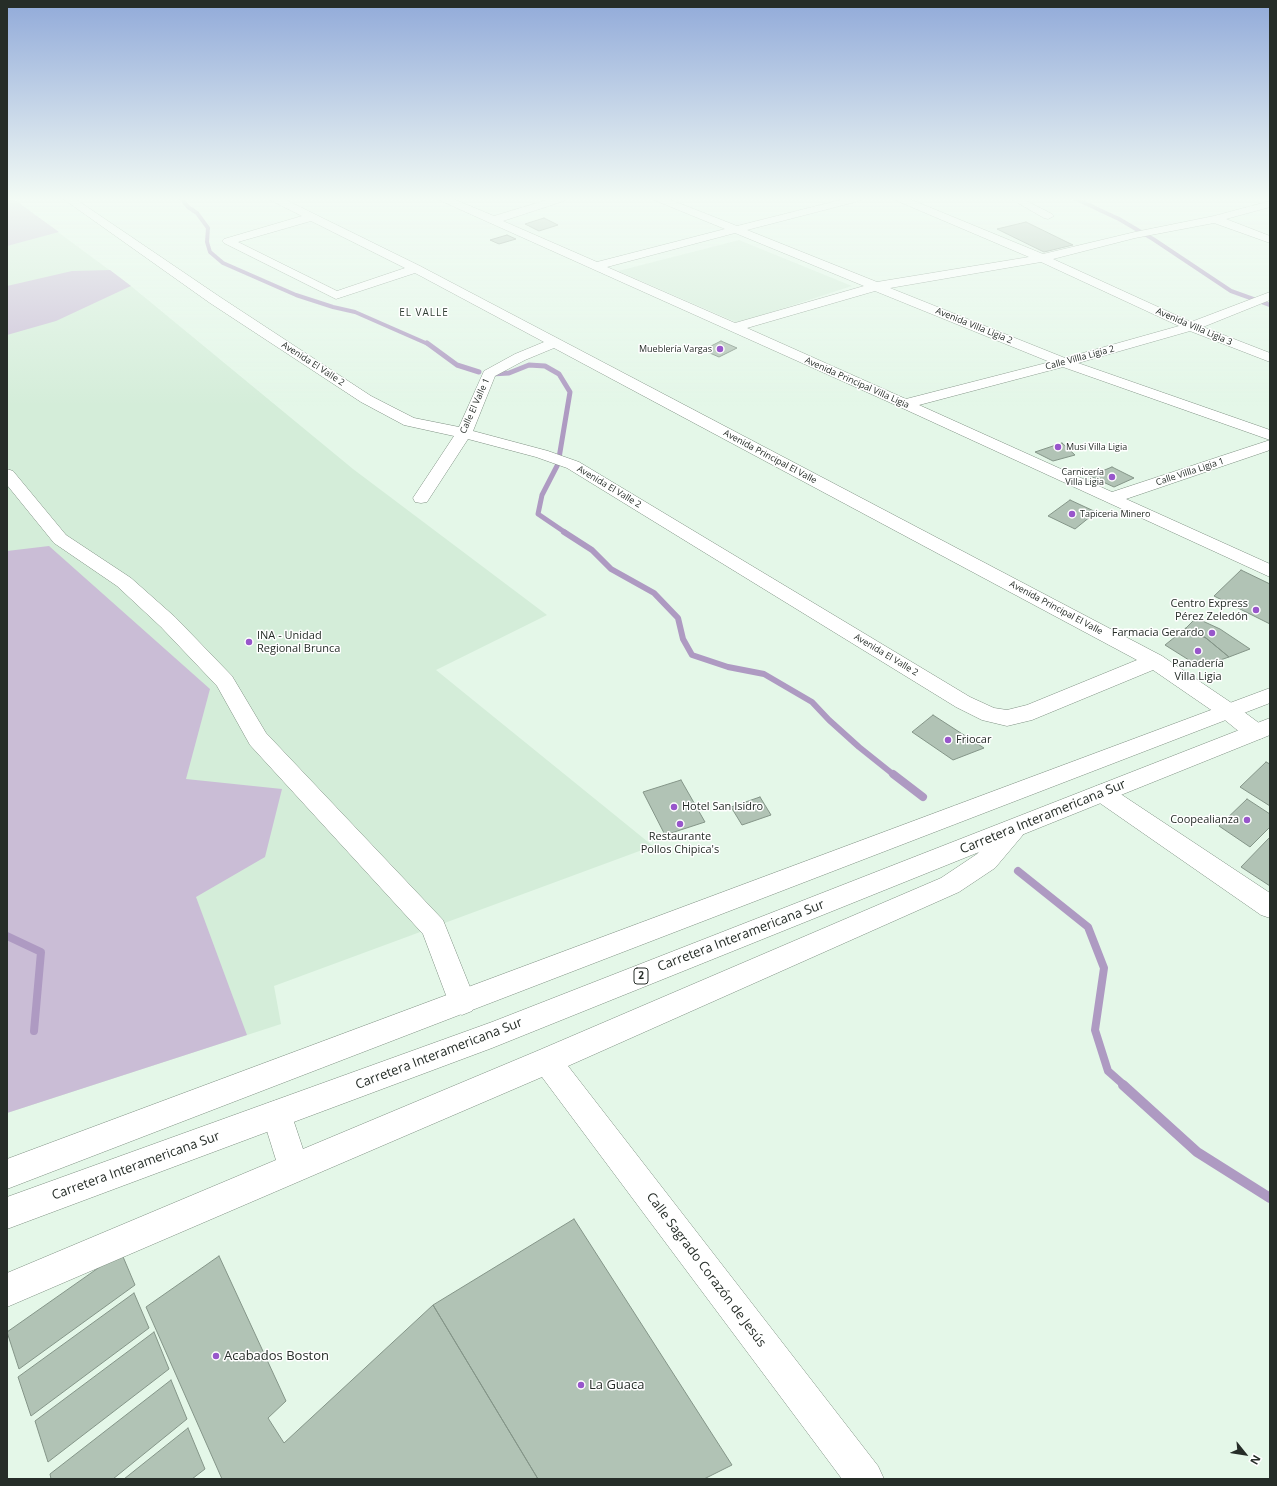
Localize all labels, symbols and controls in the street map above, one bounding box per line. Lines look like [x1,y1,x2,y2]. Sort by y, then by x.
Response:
street label: Avenida Villa Ligia 2 [934,306,1014,346]
street label: Avenida Villa Ligia 3 [1154,306,1234,348]
district label: EL VALLE [399,307,449,319]
street label: Avenida El Valle 2 [279,340,347,388]
place label: Mueblería Vargas [639,344,712,354]
marker: Mueblería Vargas [715,344,725,354]
street label: Calle Villla Ligia 2 [1044,344,1116,372]
street label: Avenida Principal Villa Ligia [803,355,911,411]
street label: Calle El Valle 1 [458,377,492,435]
street label: Avenida Principal El Valle [722,428,818,486]
marker: Musi Villa Ligia [1053,442,1063,452]
place label: Musi Villa Ligia [1066,442,1127,452]
street label: Calle Villla Ligia 1 [1155,456,1225,488]
street label: Avenida El Valle 2 [575,464,643,510]
place label: Carnicería Villa Ligia [1062,467,1104,488]
marker: Carnicería Villa Ligia [1107,472,1117,482]
marker: Tapiceria Minero [1067,509,1077,519]
place label: Tapiceria Minero [1080,509,1150,519]
street label: Avenida Principal El Valle [1008,579,1104,637]
place label: Centro Express Pérez Zeledón [1171,597,1248,623]
marker: Centro Express Pérez Zeledón [1251,605,1261,615]
place label: Farmacia Gerardo [1112,626,1204,640]
marker: Farmacia Gerardo [1207,628,1217,638]
place label: INA - Unidad Regional Brunca [257,629,340,655]
street label: Avenida El Valle 2 [852,632,920,678]
marker: INA - Unidad Regional Brunca [244,637,254,647]
marker: Panadería Villa Ligia [1193,646,1203,656]
place label: Panadería Villa Ligia [1172,657,1224,683]
place label: Friocar [956,733,991,747]
marker: Friocar [943,735,953,745]
street label: Carretera Interamericana Sur [958,776,1128,858]
place label: Hotel San Isidro [682,800,763,814]
marker: Hotel San Isidro [669,802,679,812]
place label: Coopealianza [1170,813,1239,827]
marker: Coopealianza [1242,815,1252,825]
marker: Restaurante Pollos Chipica's [675,819,685,829]
place label: Restaurante Pollos Chipica's [641,830,719,856]
street label: Carretera Interamericana Sur [655,897,827,975]
road number: 2 [634,968,648,984]
street label: Carretera Interamericana Sur [353,1015,525,1093]
street label: Carretera Interamericana Sur [50,1128,222,1204]
street label: Calle Sagrado Corazón de Jesús [643,1190,769,1350]
place label: Acabados Boston [224,1348,329,1364]
marker: Acabados Boston [211,1351,221,1361]
place label: La Guaca [589,1377,644,1393]
marker: La Guaca [576,1380,586,1390]
north arrow [1225,1434,1265,1474]
text: N [1247,1453,1265,1468]

